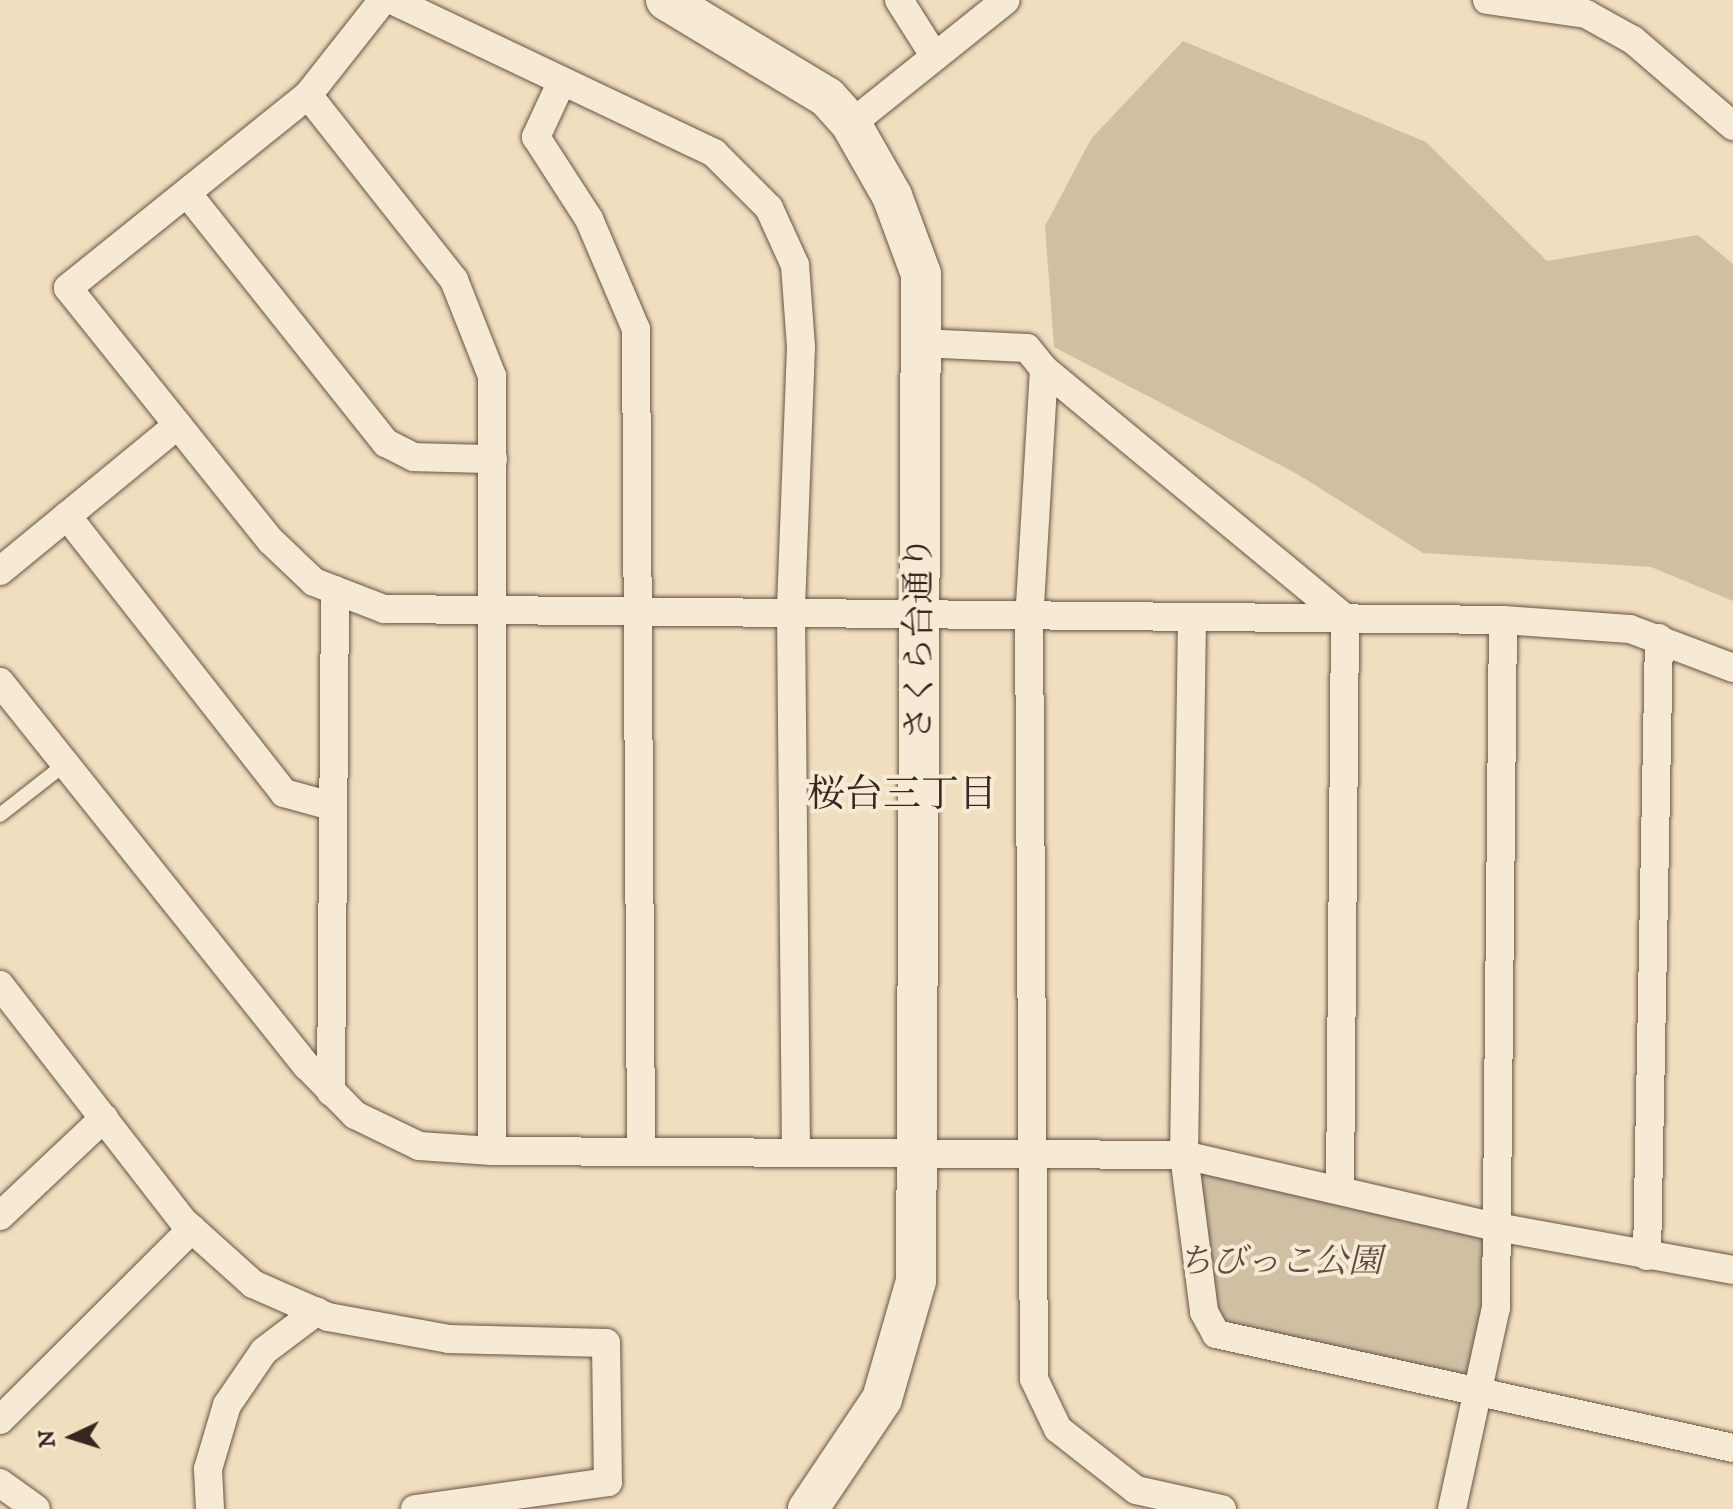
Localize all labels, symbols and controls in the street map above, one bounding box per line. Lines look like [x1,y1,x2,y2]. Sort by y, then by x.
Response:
street label: さくら台通り [900,536,940,740]
district label: 桜台三丁目 [807,773,997,819]
park label: ちびっこ公園 [1178,1243,1382,1283]
north arrow [32,1397,112,1477]
text: N [33,1429,62,1449]

